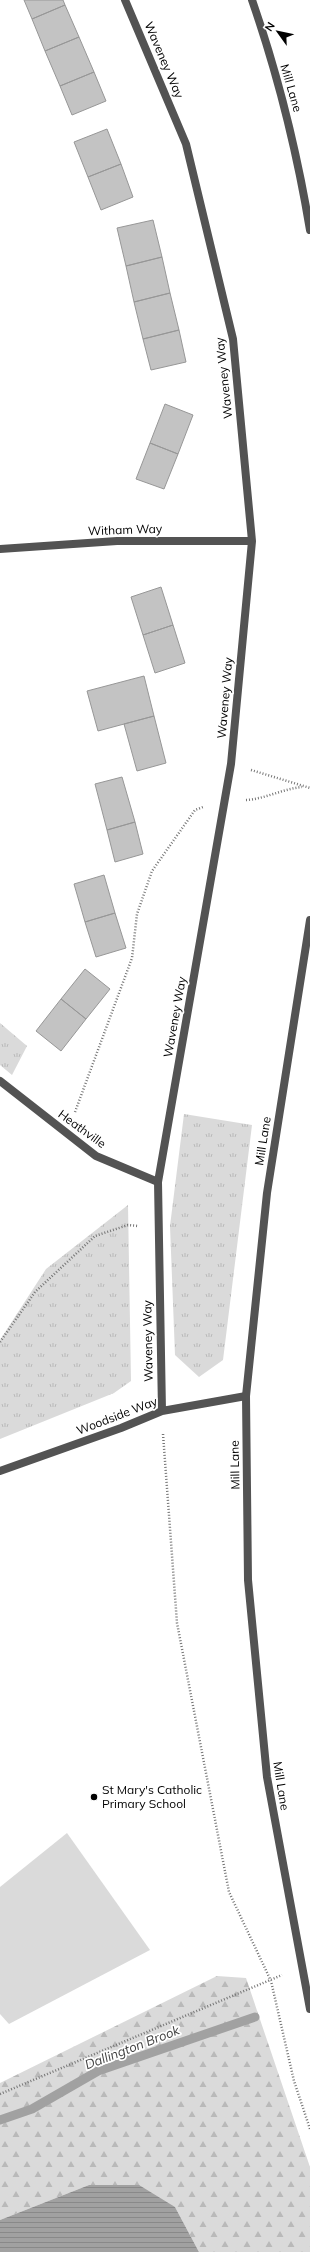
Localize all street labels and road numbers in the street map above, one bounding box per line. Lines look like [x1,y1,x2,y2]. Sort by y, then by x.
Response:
street label: Waveney Way [142,19,188,101]
street label: Mill Lane [277,62,305,114]
street label: Waveney Way [212,336,235,419]
street label: Witham Way [88,521,163,538]
street label: Waveney Way [213,656,236,739]
street label: Waveney Way [160,975,189,1058]
street label: Heathville [55,1106,109,1151]
street label: Mill Lane [251,1115,274,1166]
street label: Waveney Way [139,1299,156,1382]
street label: Woodside Way [74,1393,160,1438]
street label: Mill Lane [227,1440,242,1490]
street label: Mill Lane [270,1760,293,1811]

